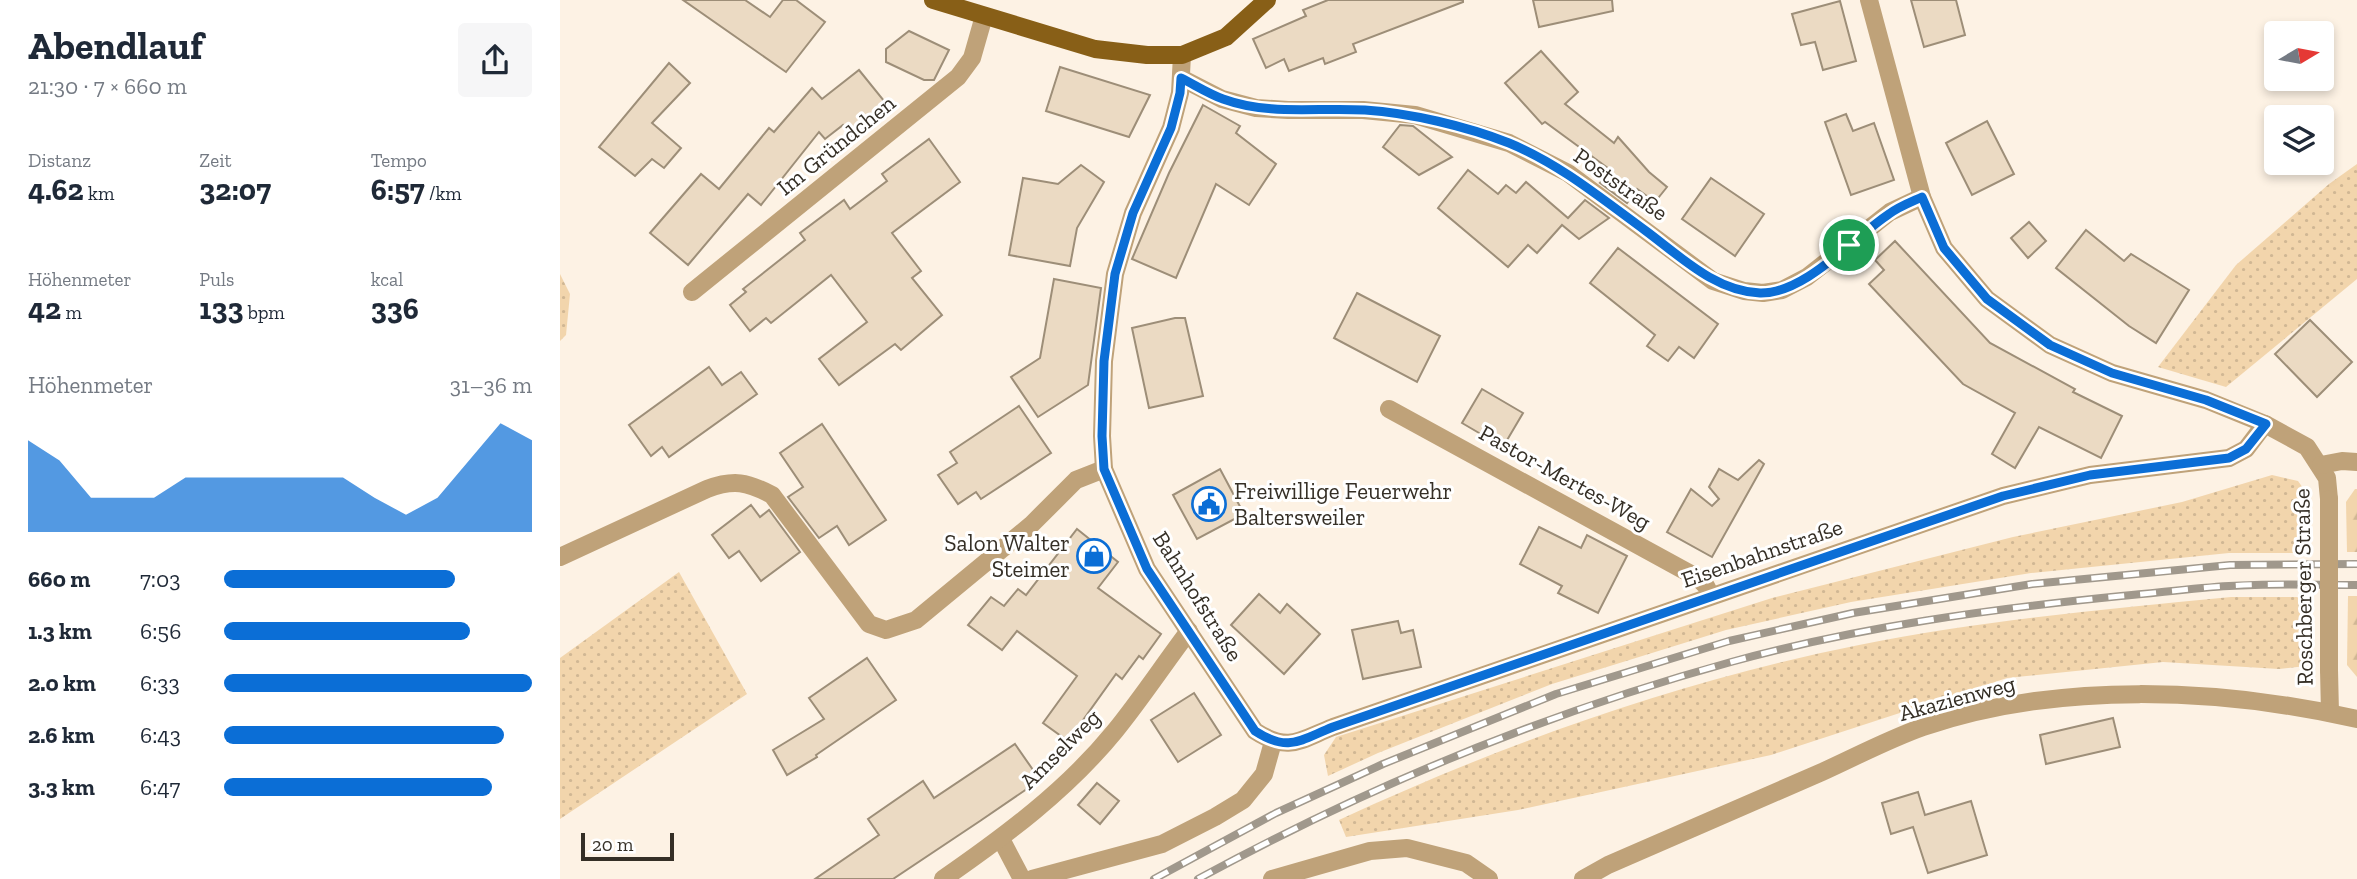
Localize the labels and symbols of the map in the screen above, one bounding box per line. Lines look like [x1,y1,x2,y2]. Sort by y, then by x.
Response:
north arrow [2264,21,2334,91]
street label: Im Gründchen [771,89,901,201]
street label: Poststraße [1569,141,1673,227]
pin [1819,215,1879,275]
street label: Pastor-Mertes-Weg [1474,418,1656,536]
place label: Freiwillige Feuerwehr Baltersweiler [1234,477,1452,531]
public building icon: Freiwillige Feuerwehr Baltersweiler [1190,485,1228,523]
street label: Roschberger Straße [2287,488,2319,686]
street label: Eisenbahnstraße [1678,512,1846,594]
street label: Bahnhofstraße [1147,526,1249,666]
place label: Salon Walter Steimer [944,529,1070,583]
shop icon: Salon Walter Steimer [1075,537,1113,575]
street label: Akazienweg [1896,669,2019,727]
street label: Amselweg [1014,703,1106,795]
scale bar [581,830,674,862]

